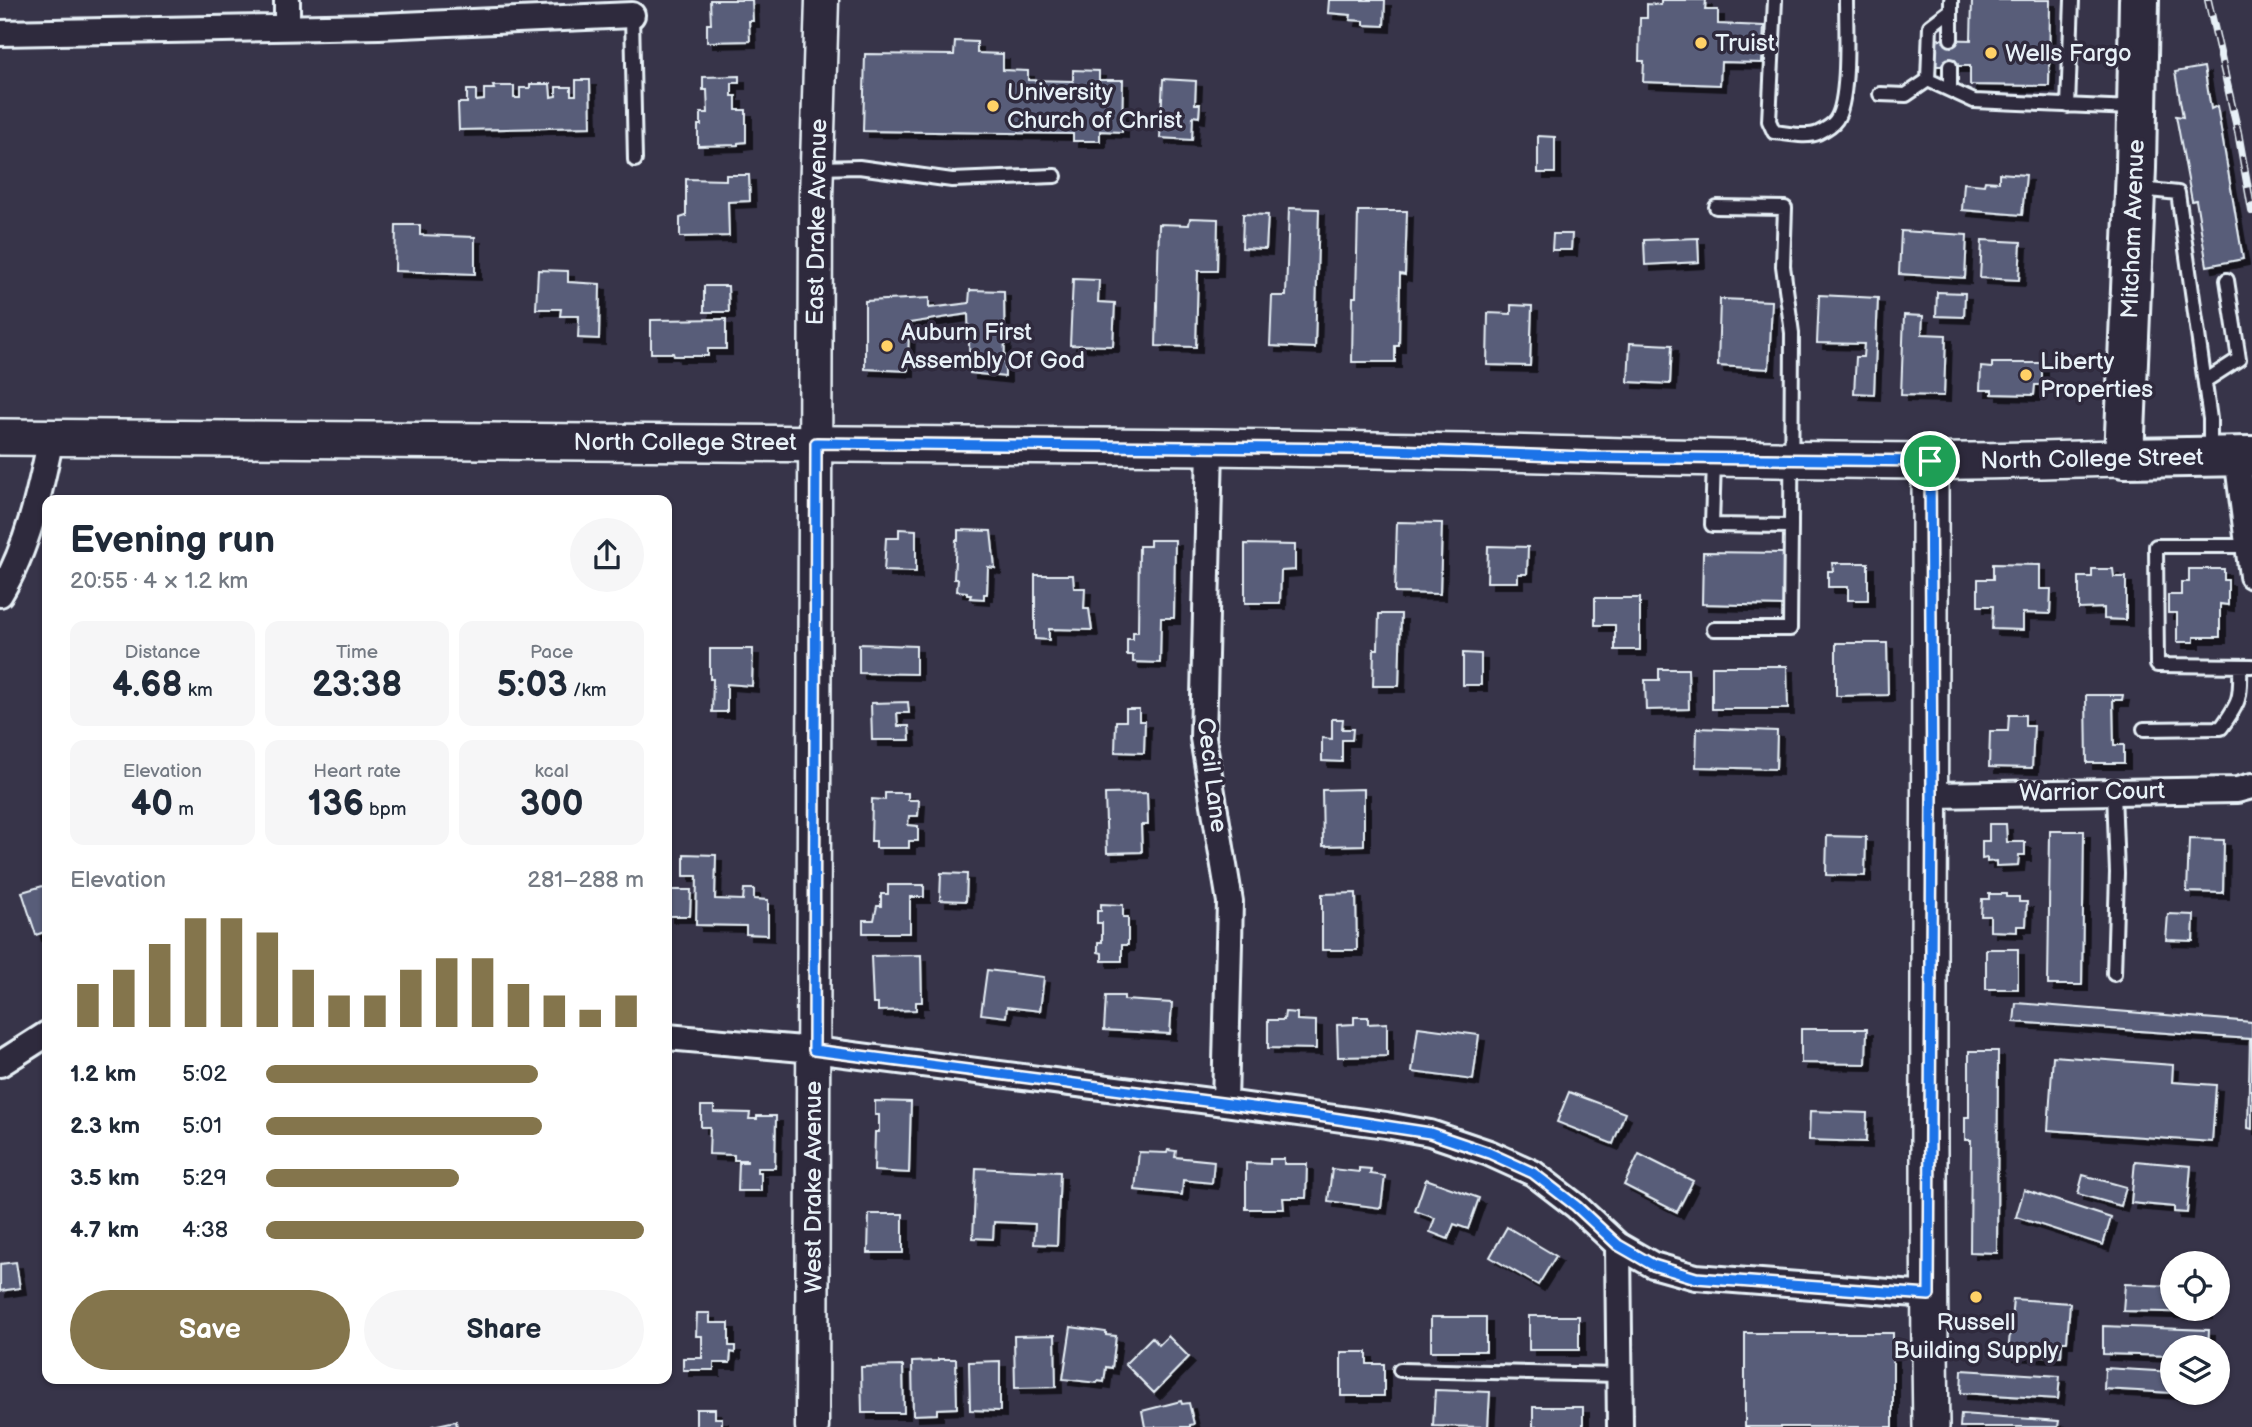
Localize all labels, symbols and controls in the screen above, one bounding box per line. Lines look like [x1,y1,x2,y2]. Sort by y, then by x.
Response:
place label: Truist [1715,29,1776,58]
marker: Truist [1693,35,1709,51]
place label: Wells Fargo [2005,39,2132,68]
marker: Wells Fargo [1983,45,1999,61]
place label: University Church of Christ [1007,78,1183,135]
marker: University Church of Christ [985,98,1001,114]
street label: East Drake Avenue [801,118,833,326]
street label: Mitcham Avenue [2115,139,2151,319]
place label: Auburn First Assembly Of God [901,318,1085,375]
marker: Auburn First Assembly Of God [879,338,895,354]
place label: Liberty Properties [2040,347,2153,404]
marker: Liberty Properties [2018,367,2034,383]
street label: North College Street [573,428,797,457]
pin [1900,431,1960,491]
icon: arrive [1911,442,1949,480]
street label: North College Street [1980,443,2204,475]
text: Evening run [70,518,275,563]
button: share [570,518,644,592]
text: 20:55 · 4 × 1.2 km [70,567,248,595]
text: Distance [124,641,200,664]
text: Time [336,641,378,664]
text: Pace [530,641,573,664]
text: 4.68 [112,664,183,707]
text: 23:38 [312,664,402,707]
text: 5:03 [497,664,568,707]
text: km [183,679,213,702]
text: /km [568,679,606,702]
street label: Cecil Lane [1191,716,1233,834]
text: Elevation [123,760,202,783]
text: Heart rate [313,760,401,783]
text: kcal [535,760,569,783]
street label: Warrior Court [2019,776,2166,808]
text: 40 [131,783,173,826]
text: 136 [308,783,364,826]
text: 300 [520,783,584,826]
text: m [173,798,194,821]
text: bpm [364,798,406,821]
text: Elevation [70,866,166,894]
text: 281–288 m [527,866,644,894]
text: 1.2 km [70,1060,136,1088]
text: 5:02 [182,1060,227,1088]
street label: West Drake Avenue [799,1081,828,1293]
text: 2.3 km [70,1112,140,1140]
text: 5:01 [182,1112,222,1140]
text: 3.5 km [70,1164,140,1192]
text: 5:29 [182,1164,227,1192]
text: 4.7 km [70,1216,139,1244]
text: 4:38 [182,1216,228,1244]
map controls [2160,1251,2230,1405]
button: locate [2160,1251,2230,1321]
marker: Russell Building Supply [1968,1289,1984,1305]
button: Save [70,1290,350,1370]
button: Share [364,1290,644,1370]
place label: Russell Building Supply [1893,1308,2059,1365]
button: layers [2160,1335,2230,1405]

